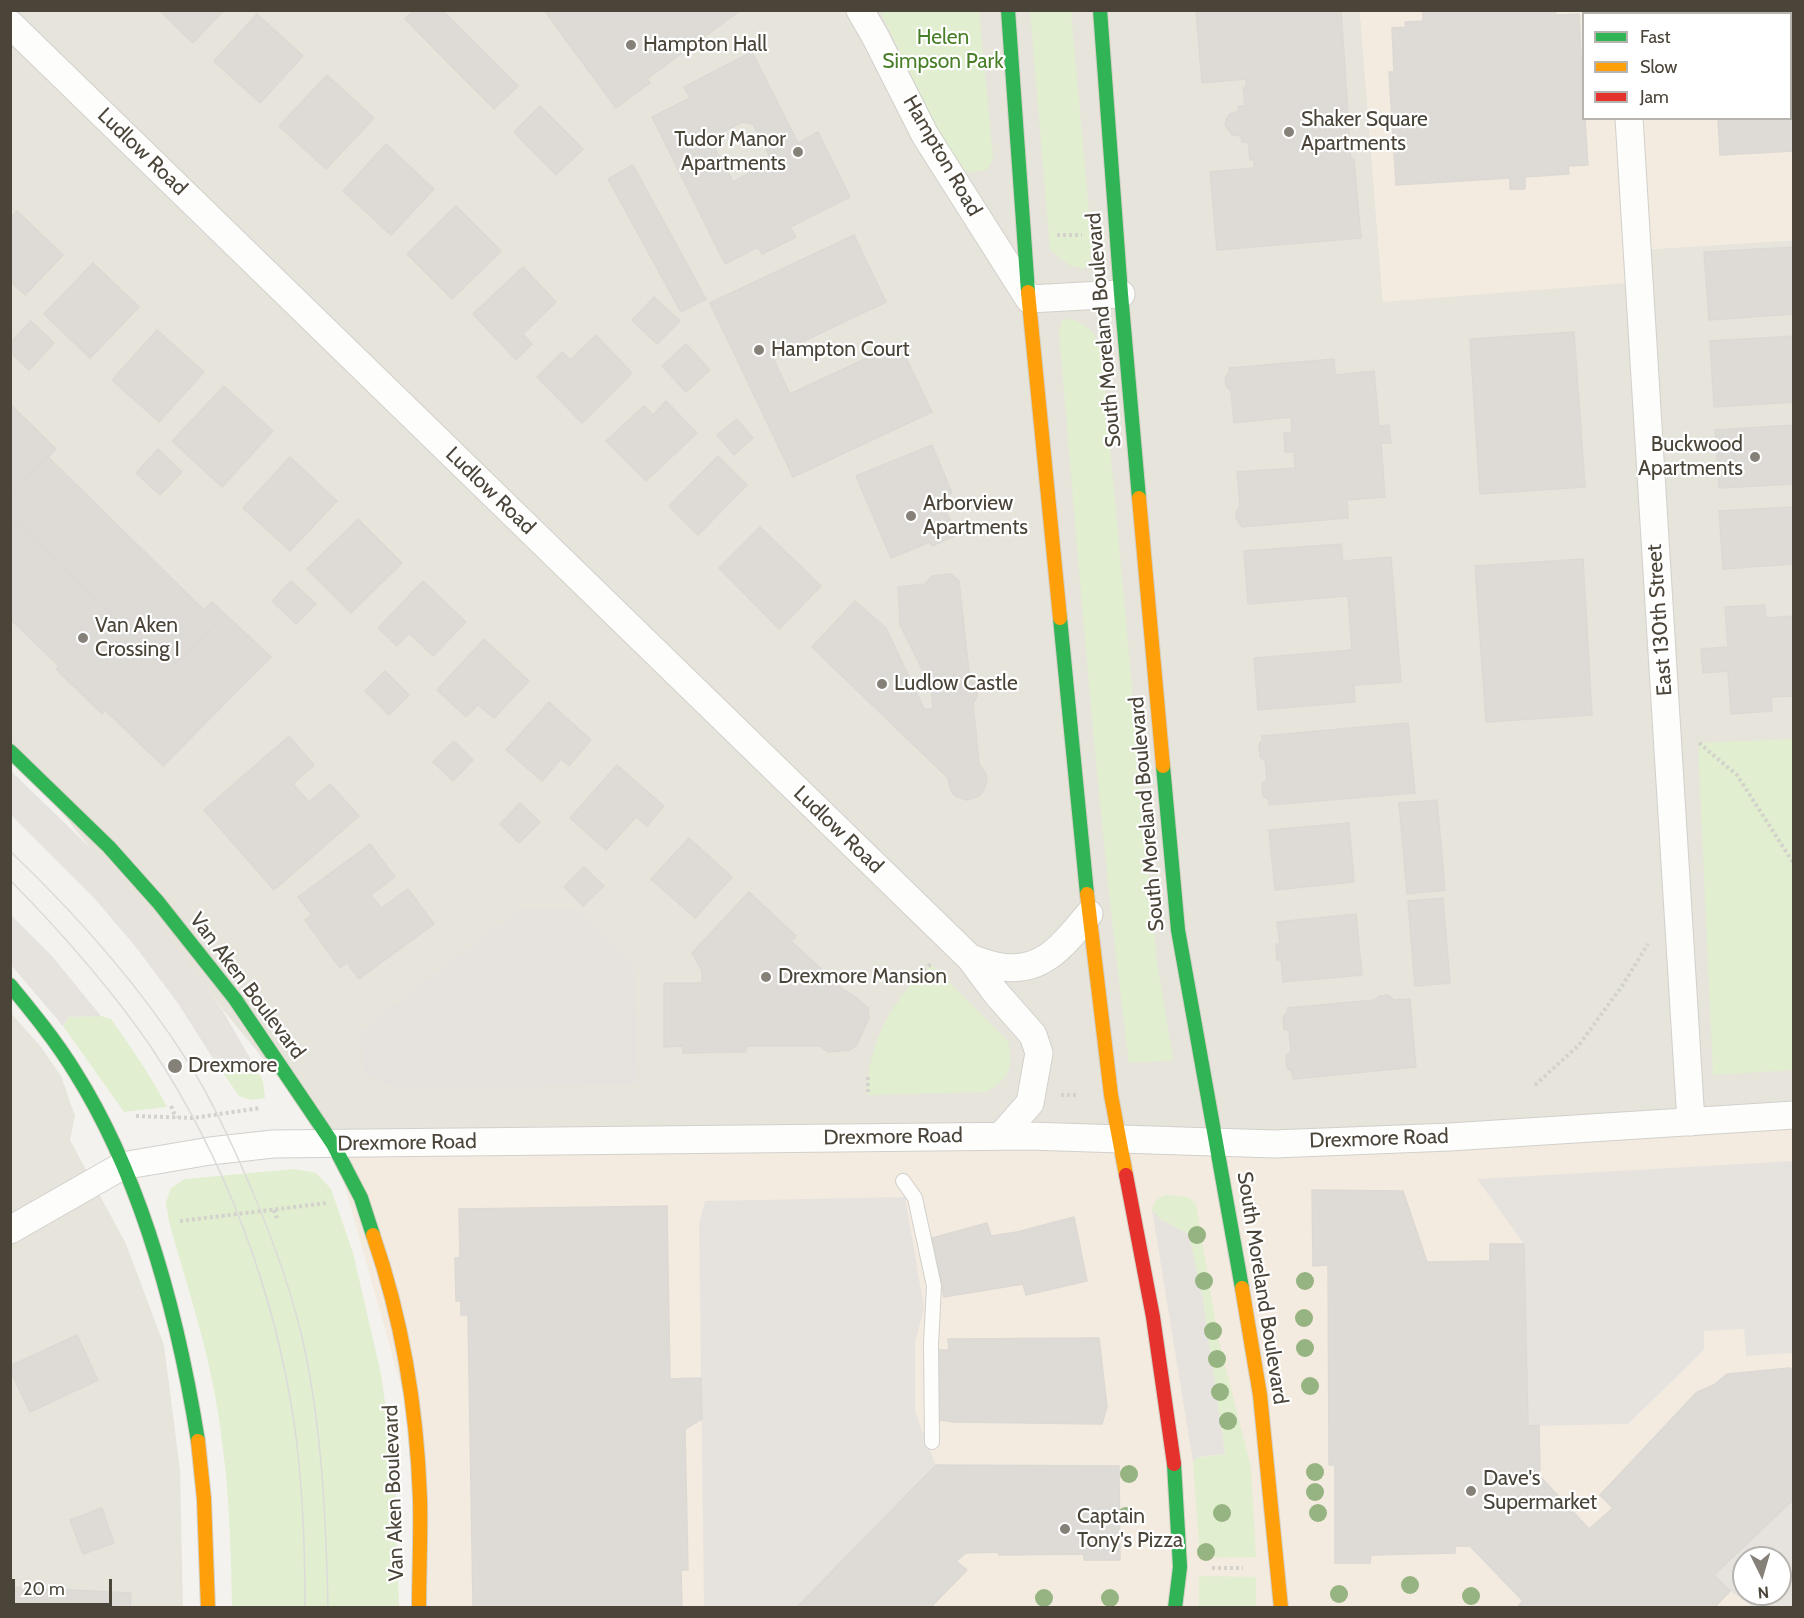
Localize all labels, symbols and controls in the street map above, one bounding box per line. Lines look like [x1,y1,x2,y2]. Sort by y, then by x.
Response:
legend [1582,12,1792,120]
park label: Helen Simpson Park [882,25,1004,75]
text: Fast [1640,26,1671,48]
place label: Hampton Hall [643,32,767,58]
marker: Hampton Hall [624,38,638,52]
text: Slow [1640,56,1677,78]
text: Jam [1640,86,1669,108]
street label: Hampton Road [897,91,987,221]
street label: Ludlow Road [92,103,192,201]
place label: Shaker Square Apartments [1301,107,1428,157]
marker: Shaker Square Apartments [1282,125,1296,139]
place label: Tudor Manor Apartments [674,127,786,177]
marker: Tudor Manor Apartments [791,145,805,159]
street label: South Moreland Boulevard [1081,212,1127,448]
place label: Hampton Court [771,337,910,363]
marker: Hampton Court [752,343,766,357]
place label: Buckwood Apartments [1638,432,1743,482]
street label: Ludlow Road [440,442,540,540]
marker: Buckwood Apartments [1748,450,1762,464]
place label: Arborview Apartments [923,491,1028,541]
marker: Arborview Apartments [904,509,918,523]
street label: East 130th Street [1642,543,1678,697]
place label: Van Aken Crossing I [95,613,180,663]
marker: Van Aken Crossing I [76,631,90,645]
place label: Ludlow Castle [894,671,1018,697]
marker: Ludlow Castle [875,677,889,691]
street label: South Moreland Boulevard [1124,696,1170,932]
street label: Ludlow Road [788,781,888,879]
street label: Van Aken Boulevard [184,908,310,1064]
place label: Drexmore Mansion [778,964,947,990]
marker: Drexmore Mansion [759,970,773,984]
place label: Drexmore [188,1053,277,1079]
marker: Drexmore [166,1057,184,1075]
street label: Drexmore Road [823,1123,963,1151]
street label: Drexmore Road [1309,1124,1449,1154]
street label: Drexmore Road [337,1129,477,1157]
street label: South Moreland Boulevard [1231,1170,1293,1406]
street label: Van Aken Boulevard [378,1404,410,1582]
place label: Dave's Supermarket [1483,1466,1597,1516]
marker: Dave's Supermarket [1464,1484,1478,1498]
place label: Captain Tony's Pizza [1077,1504,1183,1554]
marker: Captain Tony's Pizza [1058,1522,1072,1536]
north arrow [1732,1546,1792,1606]
scale bar [15,1567,116,1605]
text: 20 m [23,1578,65,1600]
text: N [1757,1582,1770,1602]

